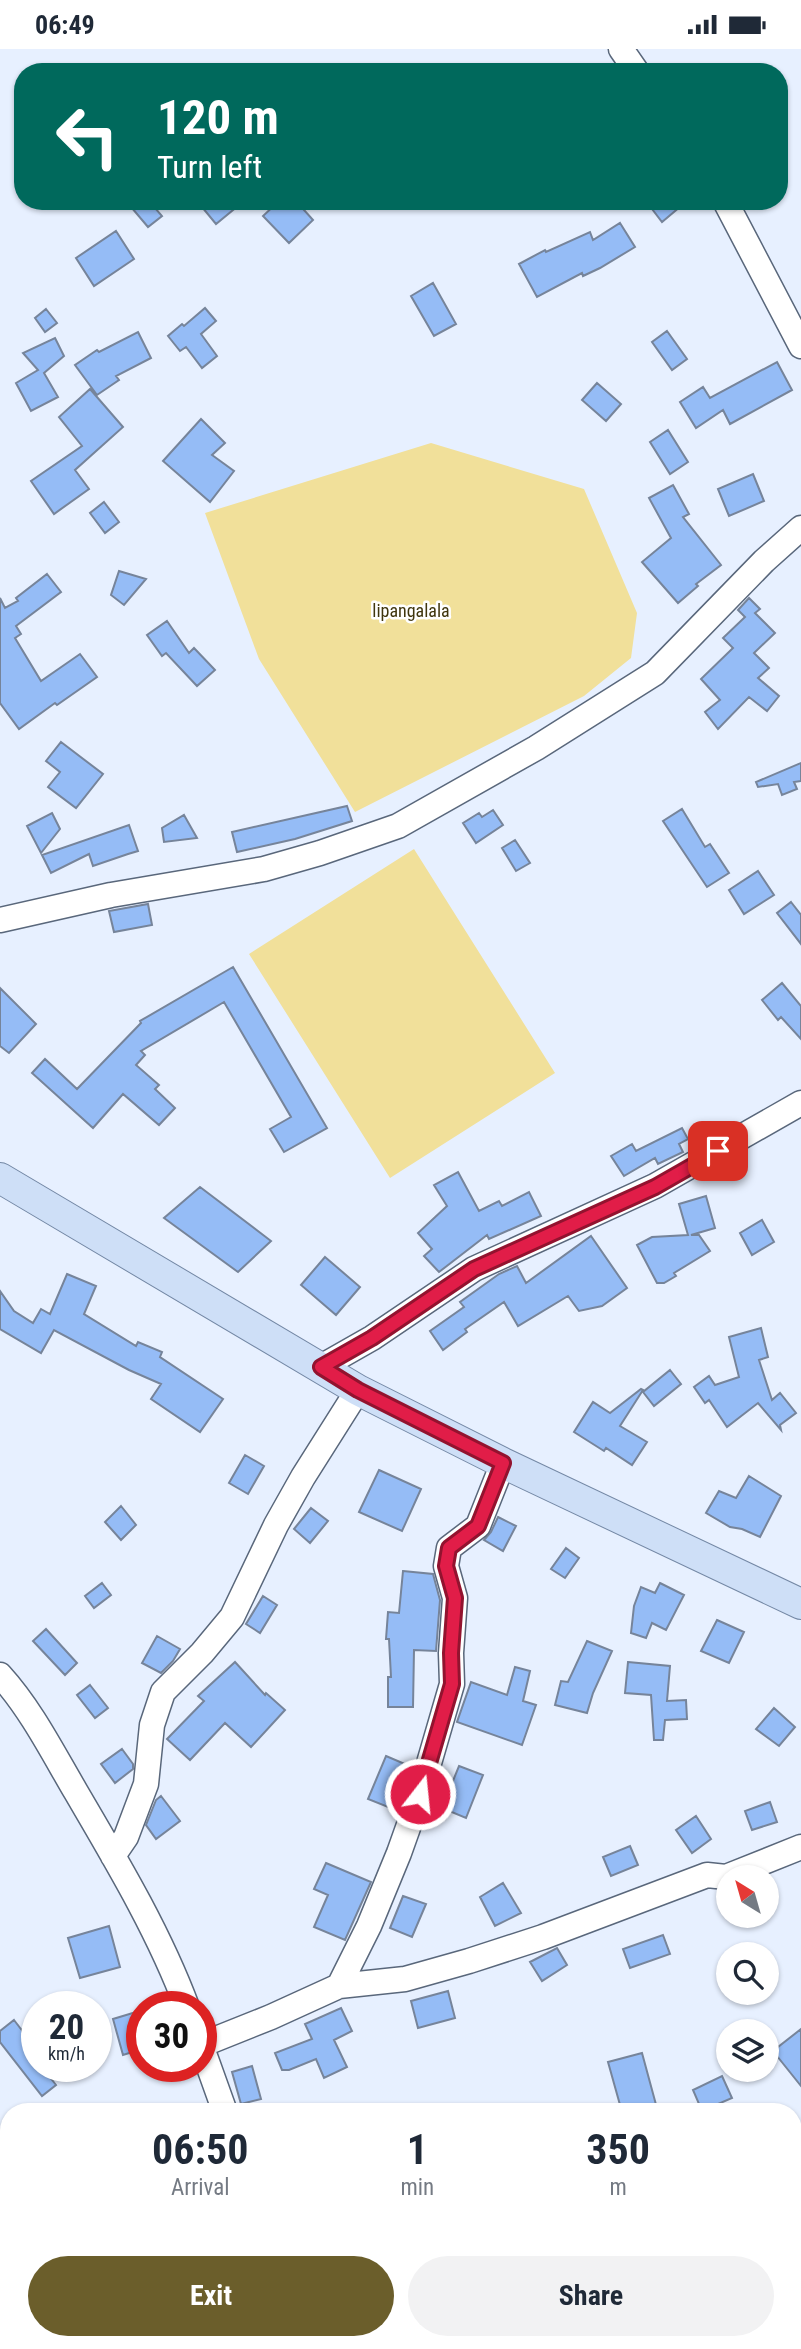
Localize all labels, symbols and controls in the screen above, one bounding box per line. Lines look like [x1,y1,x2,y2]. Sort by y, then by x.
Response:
text: 06:49 [35,10,95,40]
text: 120 m [157,89,279,146]
icon: left [42,91,133,182]
text: Turn left [157,148,262,186]
park label: lipangalala [372,600,450,621]
pin [688,1121,748,1181]
icon: arrive [699,1132,737,1170]
position arrow [383,1757,457,1831]
north arrow [716,1865,779,1929]
map controls [716,1865,779,2082]
button: search [716,1942,779,2005]
speed limit sign: 30 [126,1991,217,2082]
text: 20 [49,2007,84,2048]
button: layers [716,2019,779,2082]
text: km/h [48,2043,85,2064]
text: 06:50 [152,2125,248,2174]
text: 1 [407,2125,428,2174]
text: 350 [586,2125,650,2174]
text: Arrival [171,2174,229,2201]
text: min [400,2174,434,2201]
text: m [609,2174,627,2201]
button: Exit [28,2256,394,2336]
button: Share [408,2256,774,2336]

